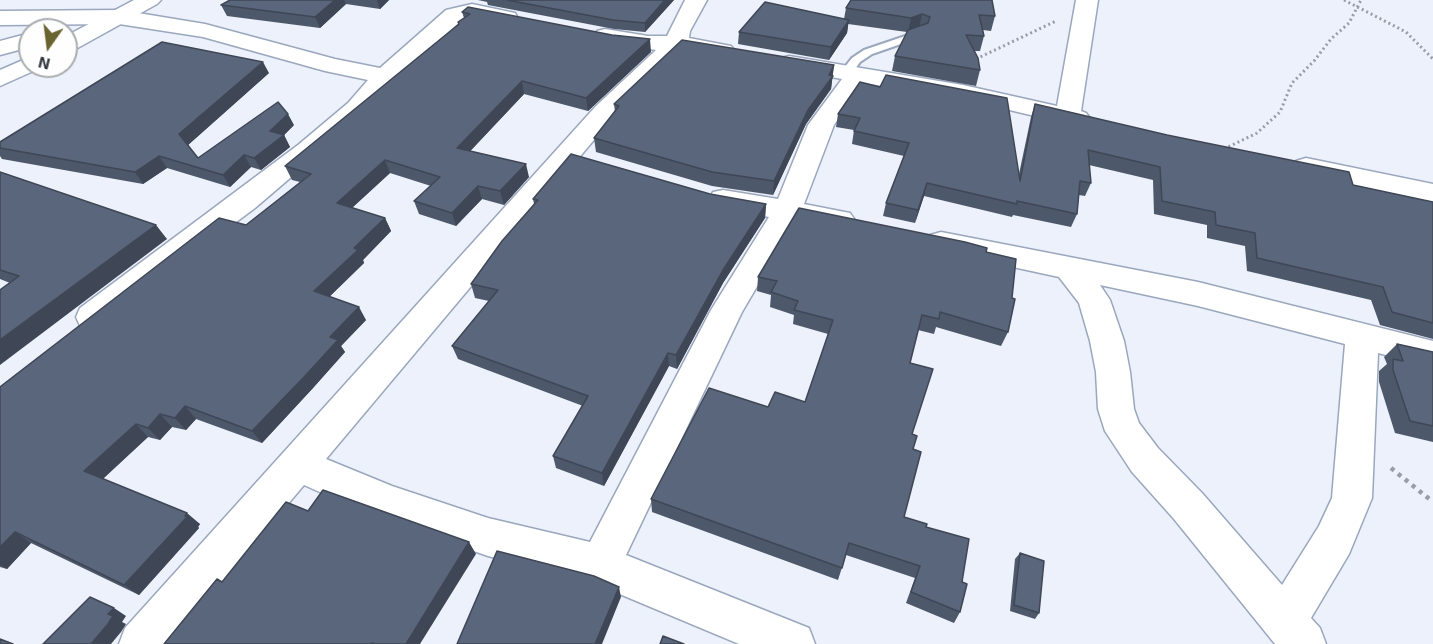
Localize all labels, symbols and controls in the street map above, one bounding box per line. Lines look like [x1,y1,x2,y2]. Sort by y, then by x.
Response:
north arrow [18,18,78,78]
text: N [36,53,52,75]

